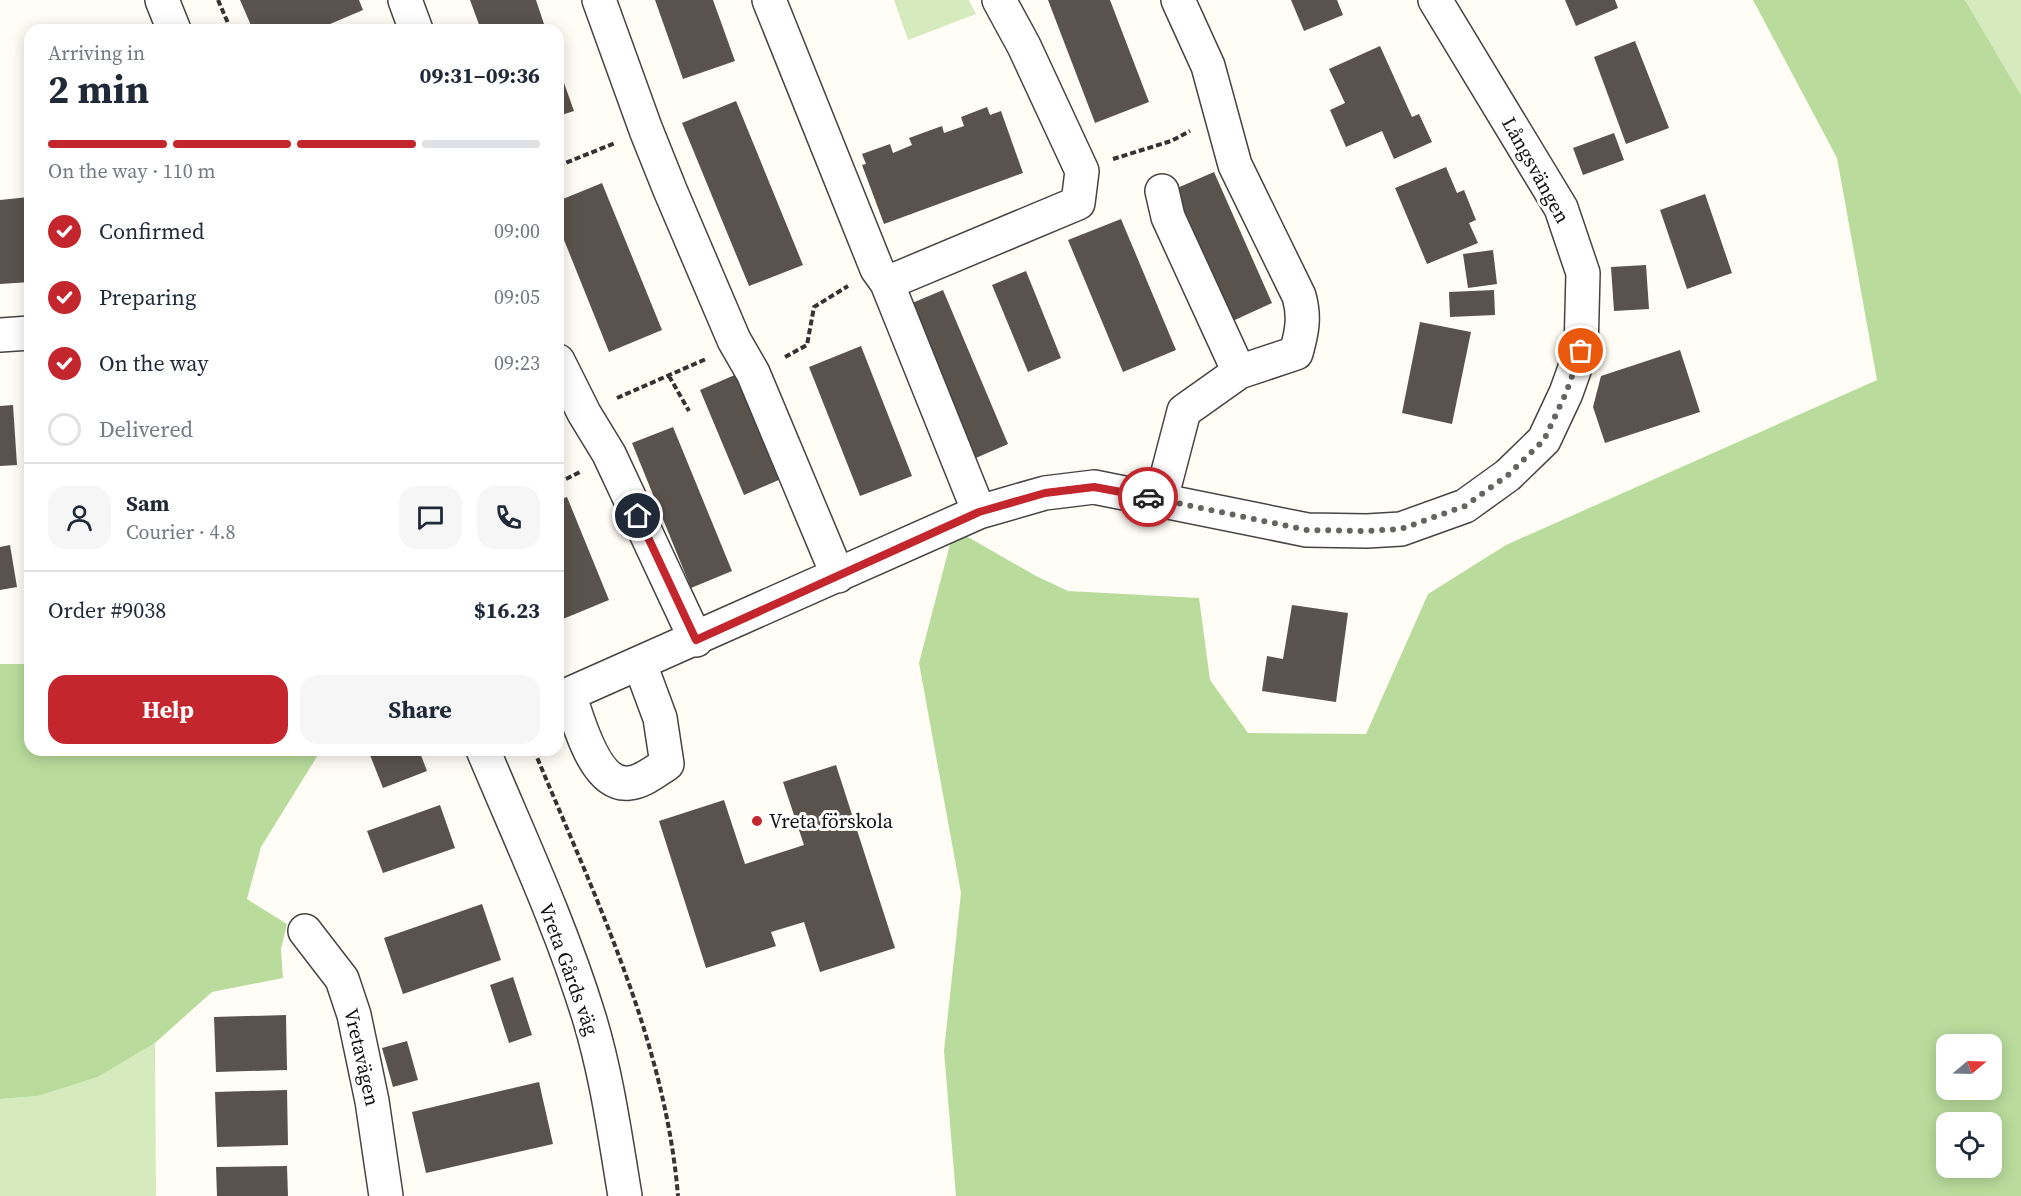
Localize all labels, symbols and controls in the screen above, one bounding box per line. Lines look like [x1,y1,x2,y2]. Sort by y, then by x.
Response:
text: Arriving in [48,39,145,67]
text: 09:31–09:36 [420,60,540,90]
text: 2 min [48,63,149,116]
street label: Långsvängen [1495,112,1577,228]
text: On the way · 110 m [48,157,215,185]
icon: check [48,215,81,248]
text: Confirmed [99,216,204,246]
text: 09:00 [494,217,540,245]
icon: check [48,281,81,314]
text: Preparing [99,282,196,312]
text: 09:05 [494,283,540,311]
pin [1555,325,1606,376]
icon: bag [1564,334,1597,367]
icon: check [48,347,81,380]
text: On the way [99,348,208,378]
text: 09:23 [494,349,540,377]
text: Delivered [99,414,193,444]
courier [1118,467,1178,527]
icon: car [1132,481,1165,514]
button: person [48,486,111,549]
button: chat [399,486,462,549]
button: phone [477,486,540,549]
text: Sam [126,488,170,518]
pin [612,490,663,541]
icon: home [621,499,654,532]
text: Courier · 4.8 [126,518,235,546]
text: Order #9038 [48,595,166,625]
text: $16.23 [474,595,540,625]
button: Help [48,675,288,744]
button: Share [300,675,540,744]
place label: Vreta förskola [769,807,894,835]
marker: Vreta förskola [750,814,764,828]
street label: Vreta Gårds väg [532,899,606,1039]
street label: Vretavägen [337,1005,387,1109]
north arrow [1936,1034,2002,1100]
map controls [1936,1034,2002,1178]
button: locate [1936,1112,2002,1178]

